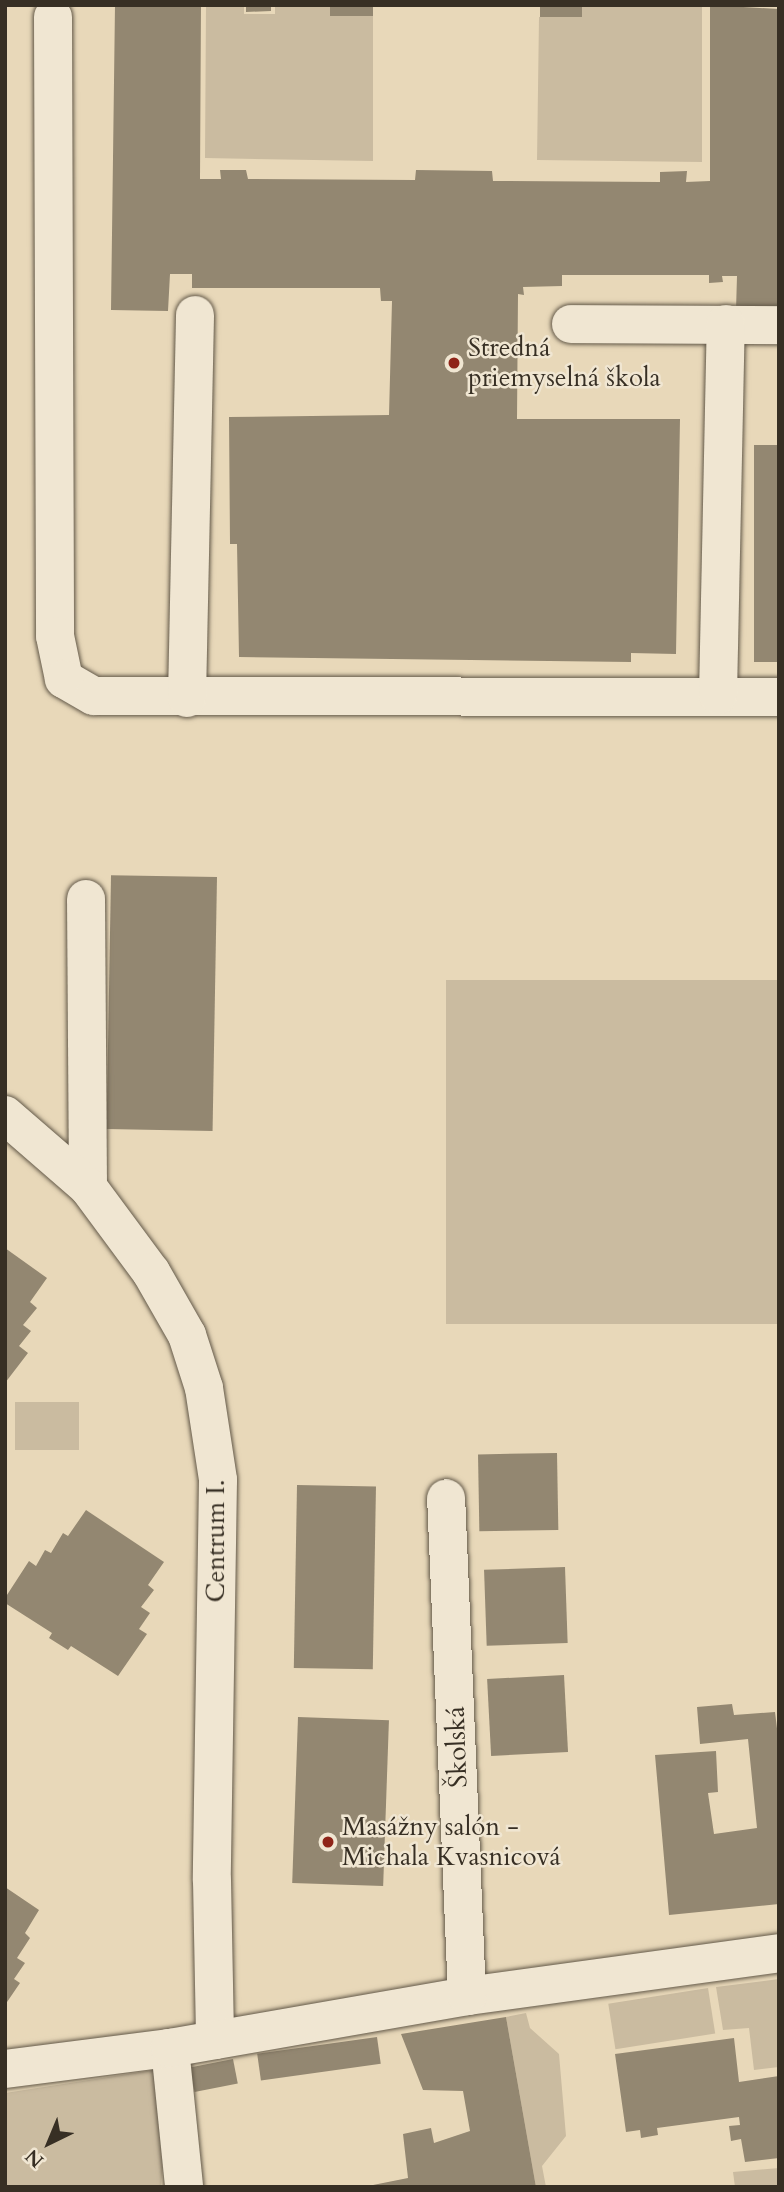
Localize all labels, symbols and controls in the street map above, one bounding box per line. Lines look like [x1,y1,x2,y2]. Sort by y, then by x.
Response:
place label: Stredná priemyselná škola [468,332,661,394]
marker: Stredná priemyselná škola [446,355,462,371]
street label: Centrum I. [200,1480,232,1602]
street label: Školská [440,1706,474,1788]
place label: Masážny salón - Michala Kvasnicová [342,1811,561,1872]
marker: Masážny salón - Michala Kvasnicová [320,1834,336,1850]
north arrow [14,2108,84,2178]
text: N [20,2143,50,2173]

